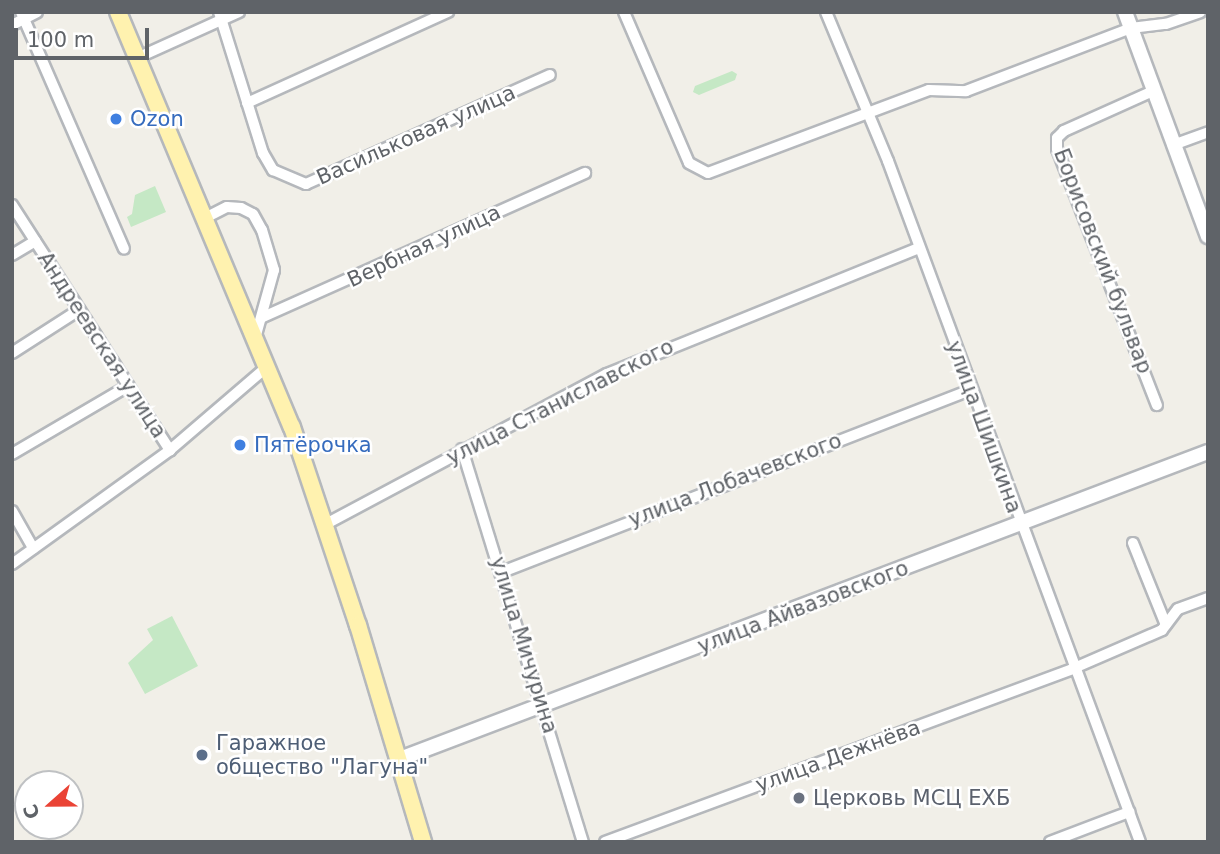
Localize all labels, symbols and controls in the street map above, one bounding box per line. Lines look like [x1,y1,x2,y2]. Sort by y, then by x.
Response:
scale bar [18,14,152,58]
text: 100 m [27,28,94,52]
street label: Васильковая улица [313,80,519,190]
place label: Ozon [130,106,184,132]
marker: Ozon [108,111,124,127]
street label: Борисовский бульвар [1048,145,1158,377]
street label: Вербная улица [343,199,505,293]
street label: Андреевская улица [32,247,172,443]
street label: улица Станиславского [442,334,678,470]
street label: улица Шишкина [941,337,1027,517]
street label: улица Лобачевского [625,428,845,532]
place label: Пятёрочка [254,432,372,458]
marker: Пятёрочка [232,437,248,453]
street label: улица Мичурина [485,554,563,736]
street label: улица Айвазовского [694,555,912,659]
street label: улица Дежнёва [752,714,924,798]
place label: Гаражное общество "Лагуна" [216,730,428,780]
marker: Гаражное общество "Лагуна" [194,747,210,763]
north arrow [14,770,84,840]
place label: Церковь МСЦ ЕХБ [813,785,1010,811]
marker: Церковь МСЦ ЕХБ [791,790,807,806]
text: С [18,801,44,822]

